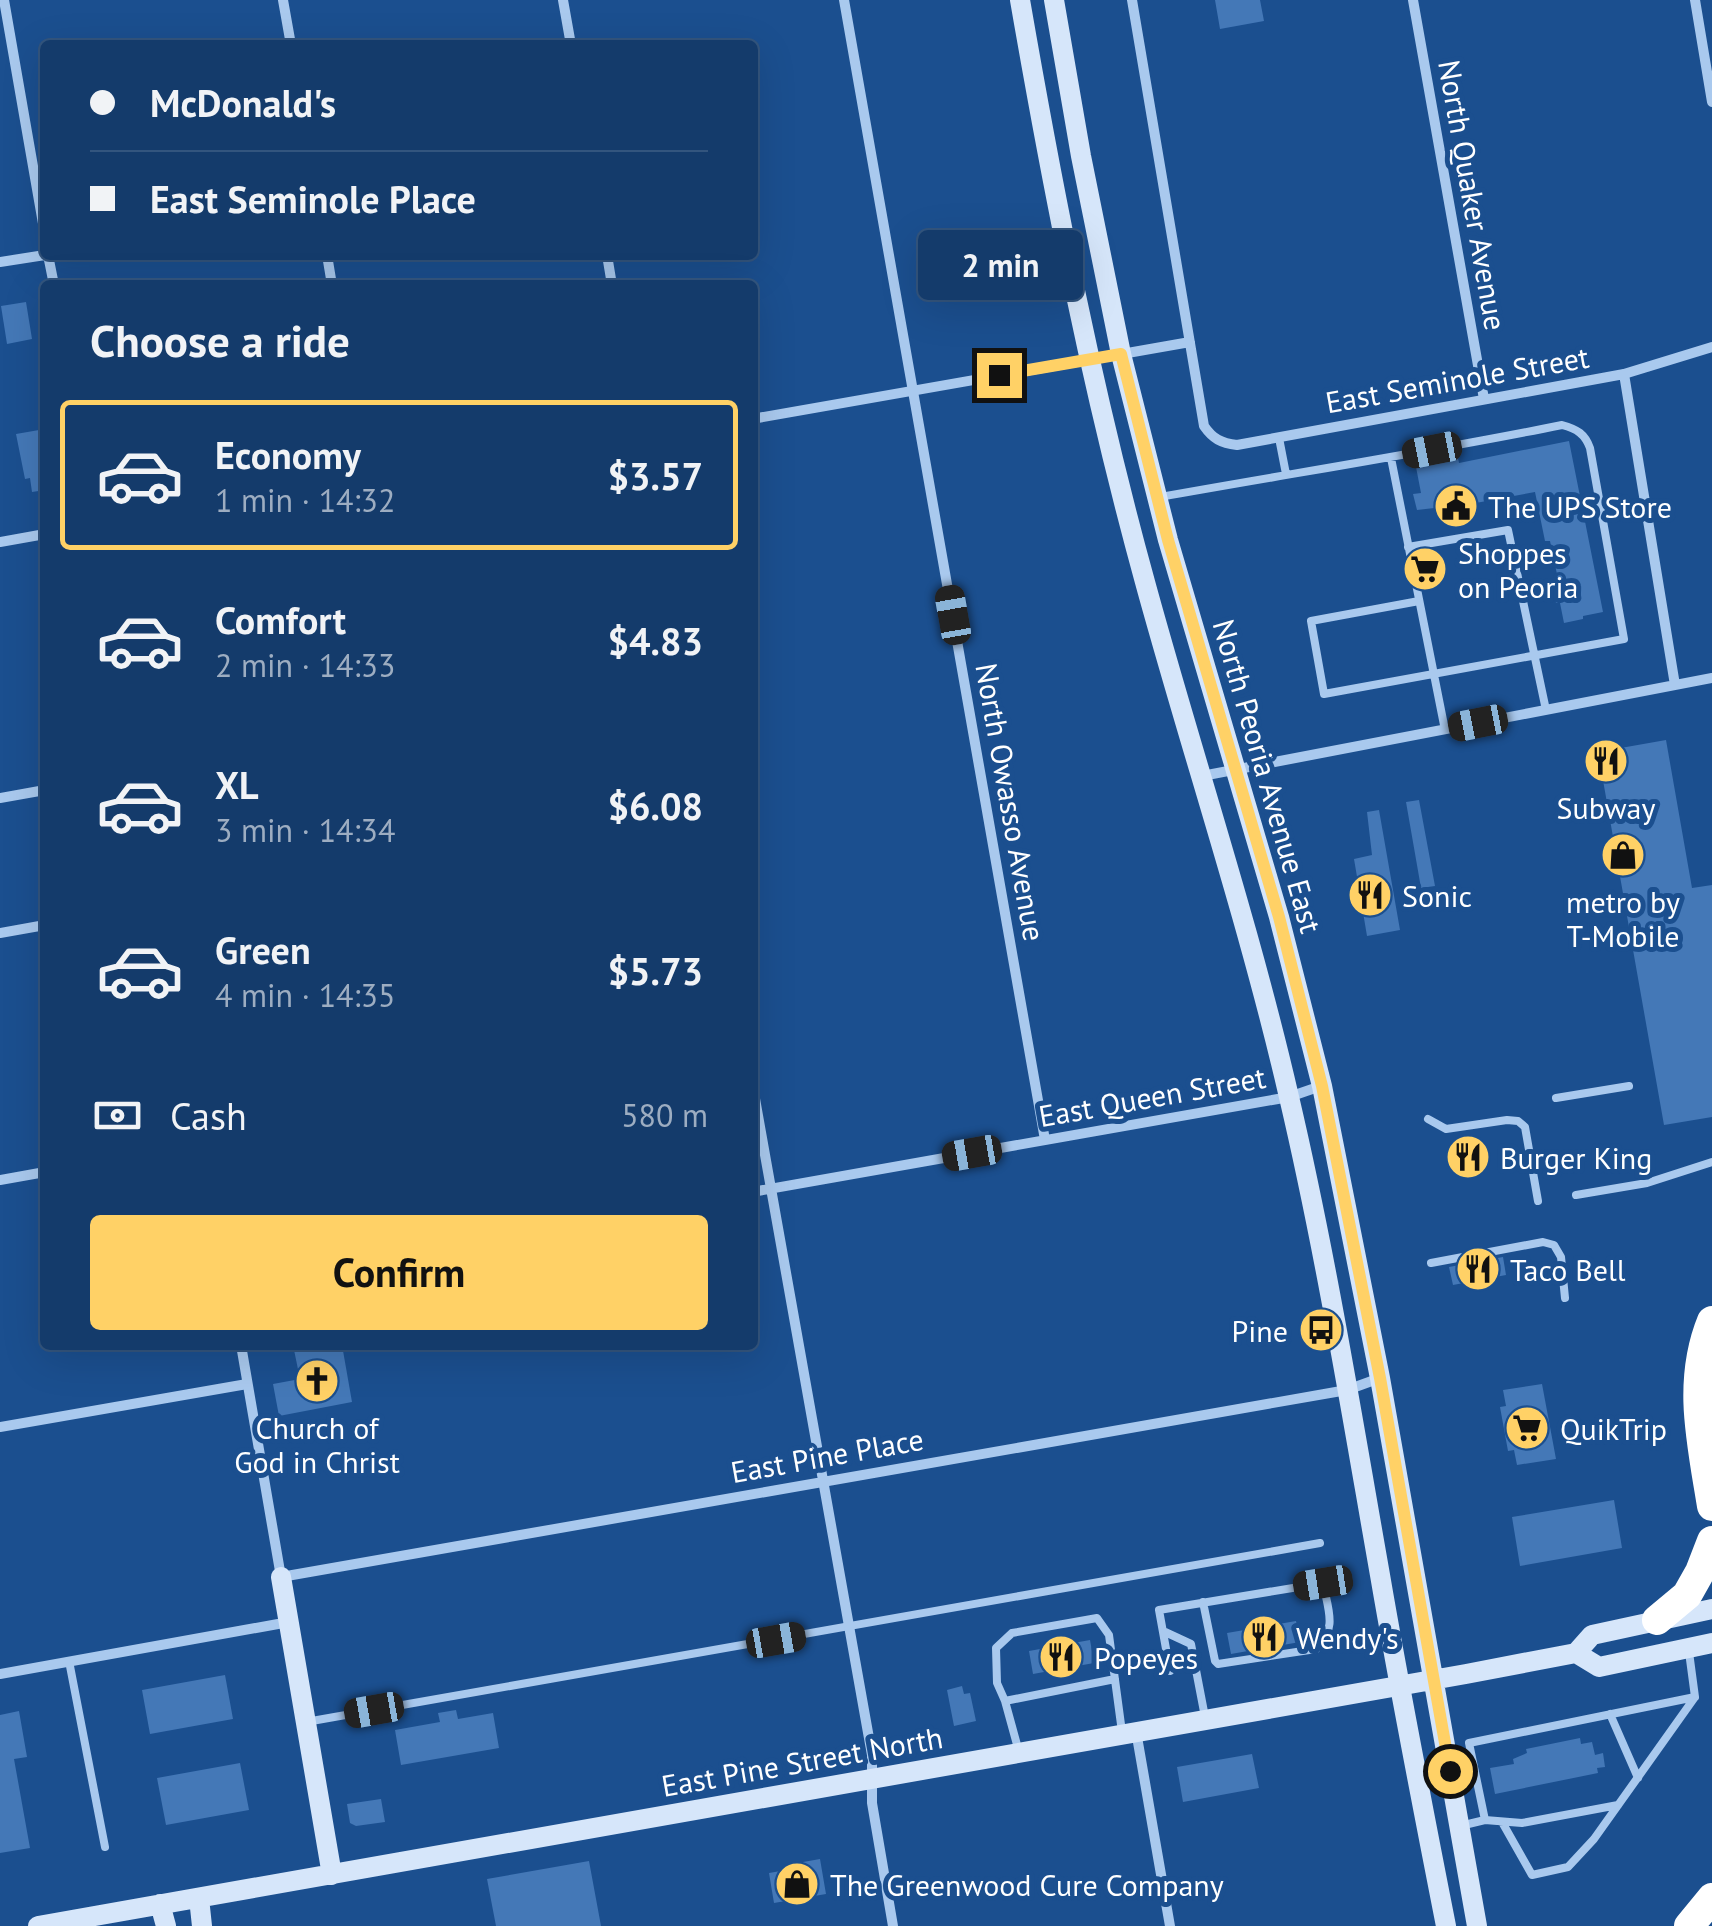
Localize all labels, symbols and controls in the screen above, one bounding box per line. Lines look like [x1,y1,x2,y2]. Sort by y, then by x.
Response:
street label: North Quaker Avenue [1430,57,1516,333]
text: McDonald's [150,78,336,127]
text: East Seminole Place [150,174,476,223]
callout: 2 min [916,230,1082,300]
text: 2 min [961,244,1040,286]
text: Choose a ride [90,311,350,369]
street label: East Seminole Street [1322,337,1592,421]
route end [977,353,1022,398]
icon: car [95,430,185,520]
text: Economy [215,430,361,479]
car [1400,430,1464,470]
text: $3.57 [607,451,703,500]
text: 1 min · 14:32 [215,479,395,521]
public building icon: The UPS Store [1433,483,1479,529]
place label: The UPS Store [1488,487,1672,526]
place label: Shoppes on Peoria [1458,533,1578,606]
supermarket icon: Shoppes on Peoria [1402,546,1448,592]
car [933,583,973,647]
icon: car [95,595,185,685]
text: Comfort [215,595,346,644]
street label: North Peoria Avenue East [1205,615,1331,937]
text: $4.83 [607,616,703,665]
text: 2 min · 14:33 [215,644,395,686]
street label: North Owasso Avenue [967,660,1055,944]
car [1446,703,1510,743]
restaurant icon: Subway [1583,738,1629,784]
icon: car [95,760,185,850]
text: XL [215,760,259,809]
text: $6.08 [607,781,703,830]
place label: Subway [1557,788,1655,827]
text: 3 min · 14:34 [215,809,395,851]
shop icon: metro by T-Mobile [1600,832,1646,878]
restaurant icon: Sonic [1347,872,1393,918]
place label: Sonic [1402,876,1472,915]
place label: metro by T-Mobile [1566,882,1680,955]
icon: car [95,925,185,1015]
text: Green [215,925,311,974]
text: $5.73 [607,946,703,995]
text: 4 min · 14:35 [215,974,395,1016]
street label: East Queen Street [1036,1057,1268,1135]
icon: cash [90,1088,145,1143]
text: Cash [170,1091,247,1140]
text: 580 m [621,1094,708,1136]
car [940,1133,1004,1173]
restaurant icon: Burger King [1445,1134,1491,1180]
place label: Burger King [1500,1138,1652,1177]
button: Confirm [90,1215,708,1330]
restaurant icon: Taco Bell [1455,1246,1501,1292]
place label: Taco Bell [1510,1250,1626,1289]
bus stop icon: Pine [1298,1307,1344,1353]
place label: Pine [1232,1311,1288,1350]
church icon: Church of God in Christ [294,1358,340,1404]
supermarket icon: QuikTrip [1504,1405,1550,1451]
place label: Church of God in Christ [234,1408,400,1481]
place label: QuikTrip [1560,1409,1667,1448]
street label: East Pine Place [728,1419,926,1491]
car [1291,1563,1355,1603]
restaurant icon: Wendy's [1241,1614,1287,1660]
place label: Wendy's [1296,1618,1399,1657]
car [744,1620,808,1660]
restaurant icon: Popeyes [1038,1634,1084,1680]
place label: Popeyes [1094,1638,1198,1677]
car [342,1690,406,1730]
street label: East Pine Street North [658,1717,946,1805]
route start [1428,1749,1473,1794]
shop icon: The Greenwood Cure Company [774,1861,820,1907]
place label: The Greenwood Cure Company [830,1865,1224,1904]

